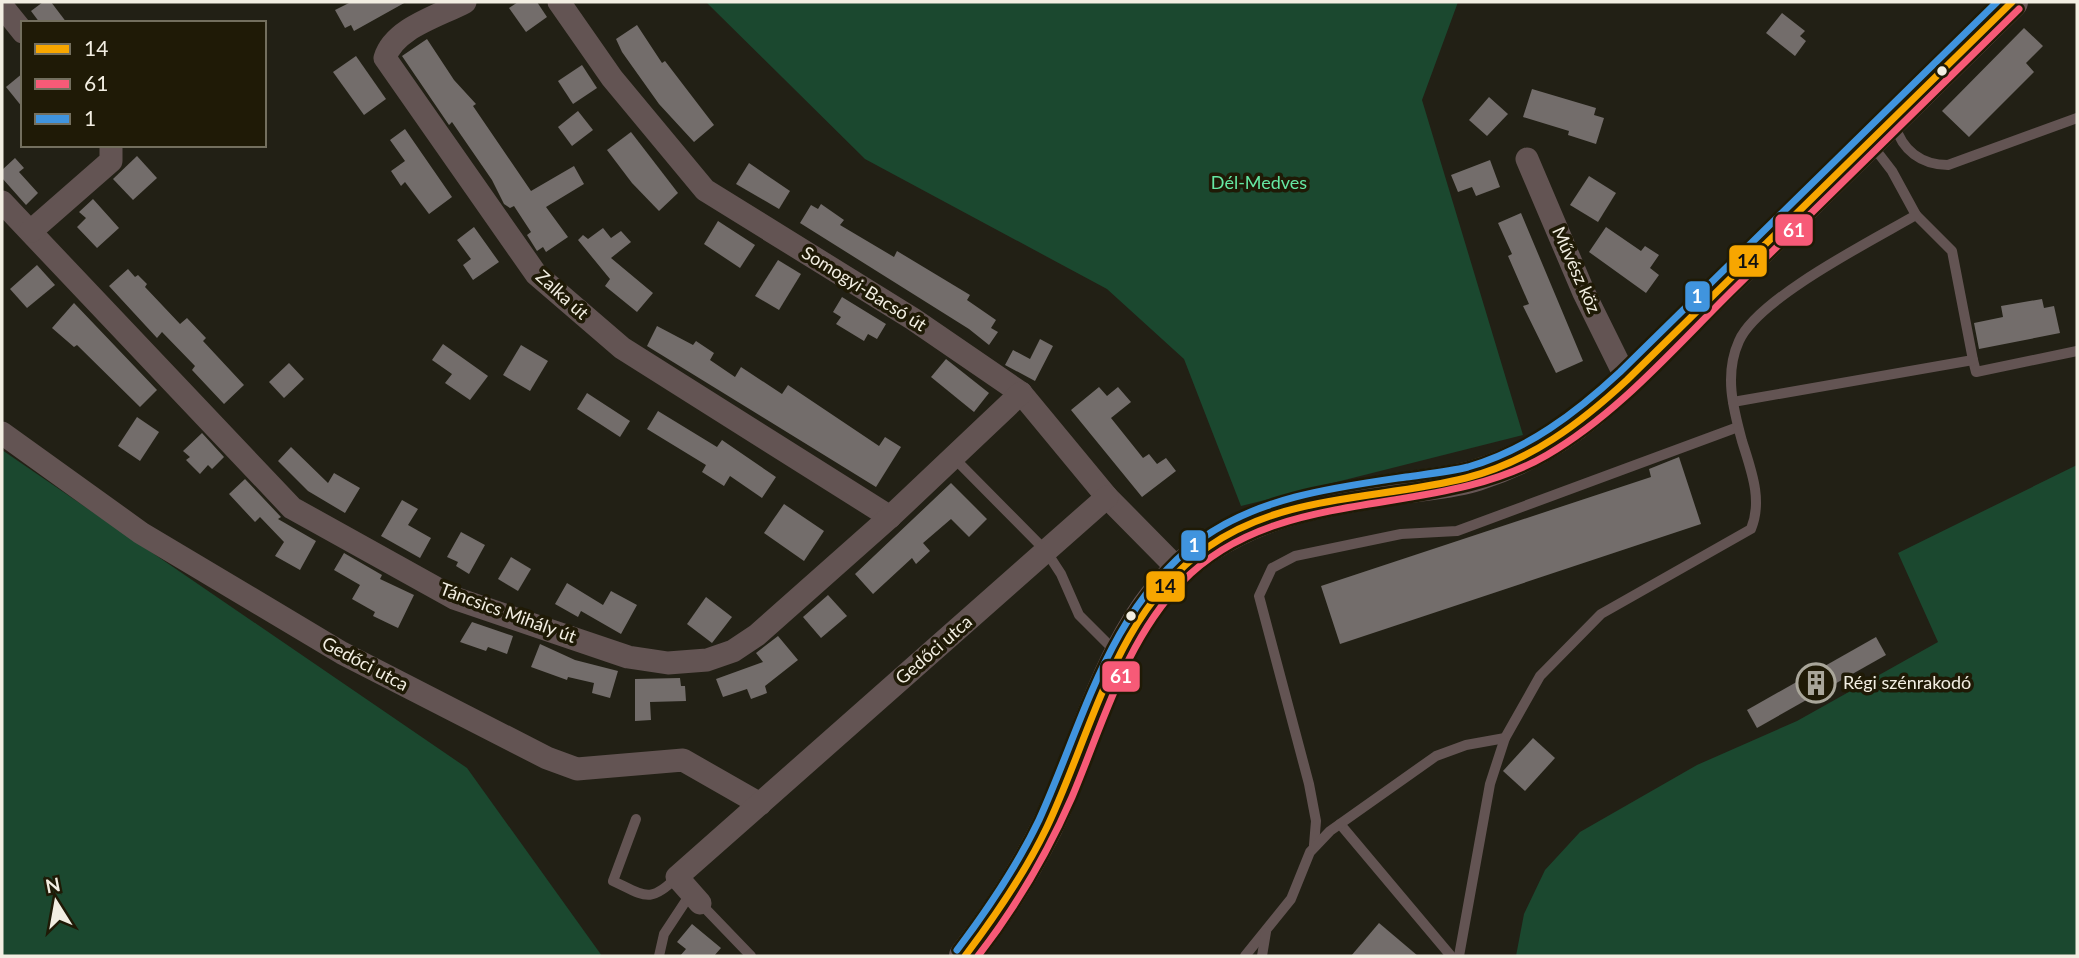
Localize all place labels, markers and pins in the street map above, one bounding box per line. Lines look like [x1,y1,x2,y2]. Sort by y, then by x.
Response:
unlabelled marker [1935,64,1949,78]
unlabelled marker [1124,609,1138,623]
building icon: Régi szénrakodó [1795,662,1837,704]
place label: Régi szénrakodó [1843,671,1971,693]

